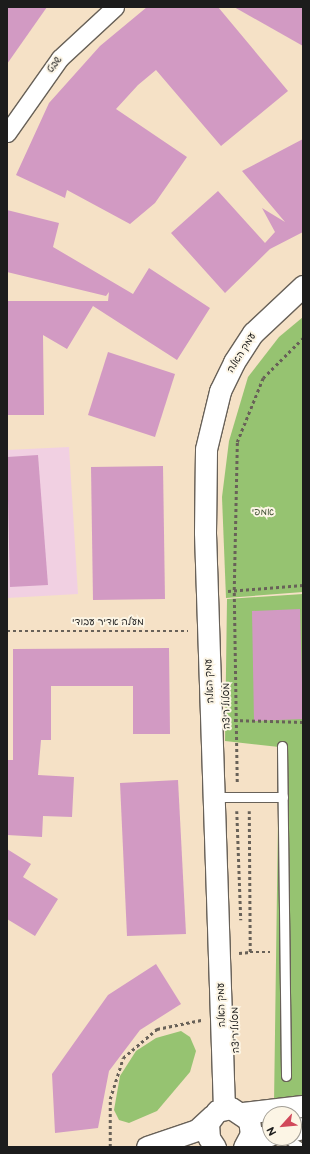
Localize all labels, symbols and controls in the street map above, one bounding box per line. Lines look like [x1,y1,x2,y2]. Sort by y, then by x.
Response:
street label: שבט [45,54,65,76]
street label: עמק האלה [225,331,259,375]
park label: אמפי [252,507,274,519]
street label: מעלה אדיר עבודי [72,617,144,629]
street label: עמק האלה [203,658,217,704]
street label: מסלול ריצה [221,683,233,729]
street label: עמק האלה [215,982,229,1028]
street label: מסלול ריצה [229,1007,243,1053]
north arrow [262,1106,302,1146]
text: N [264,1125,279,1138]

